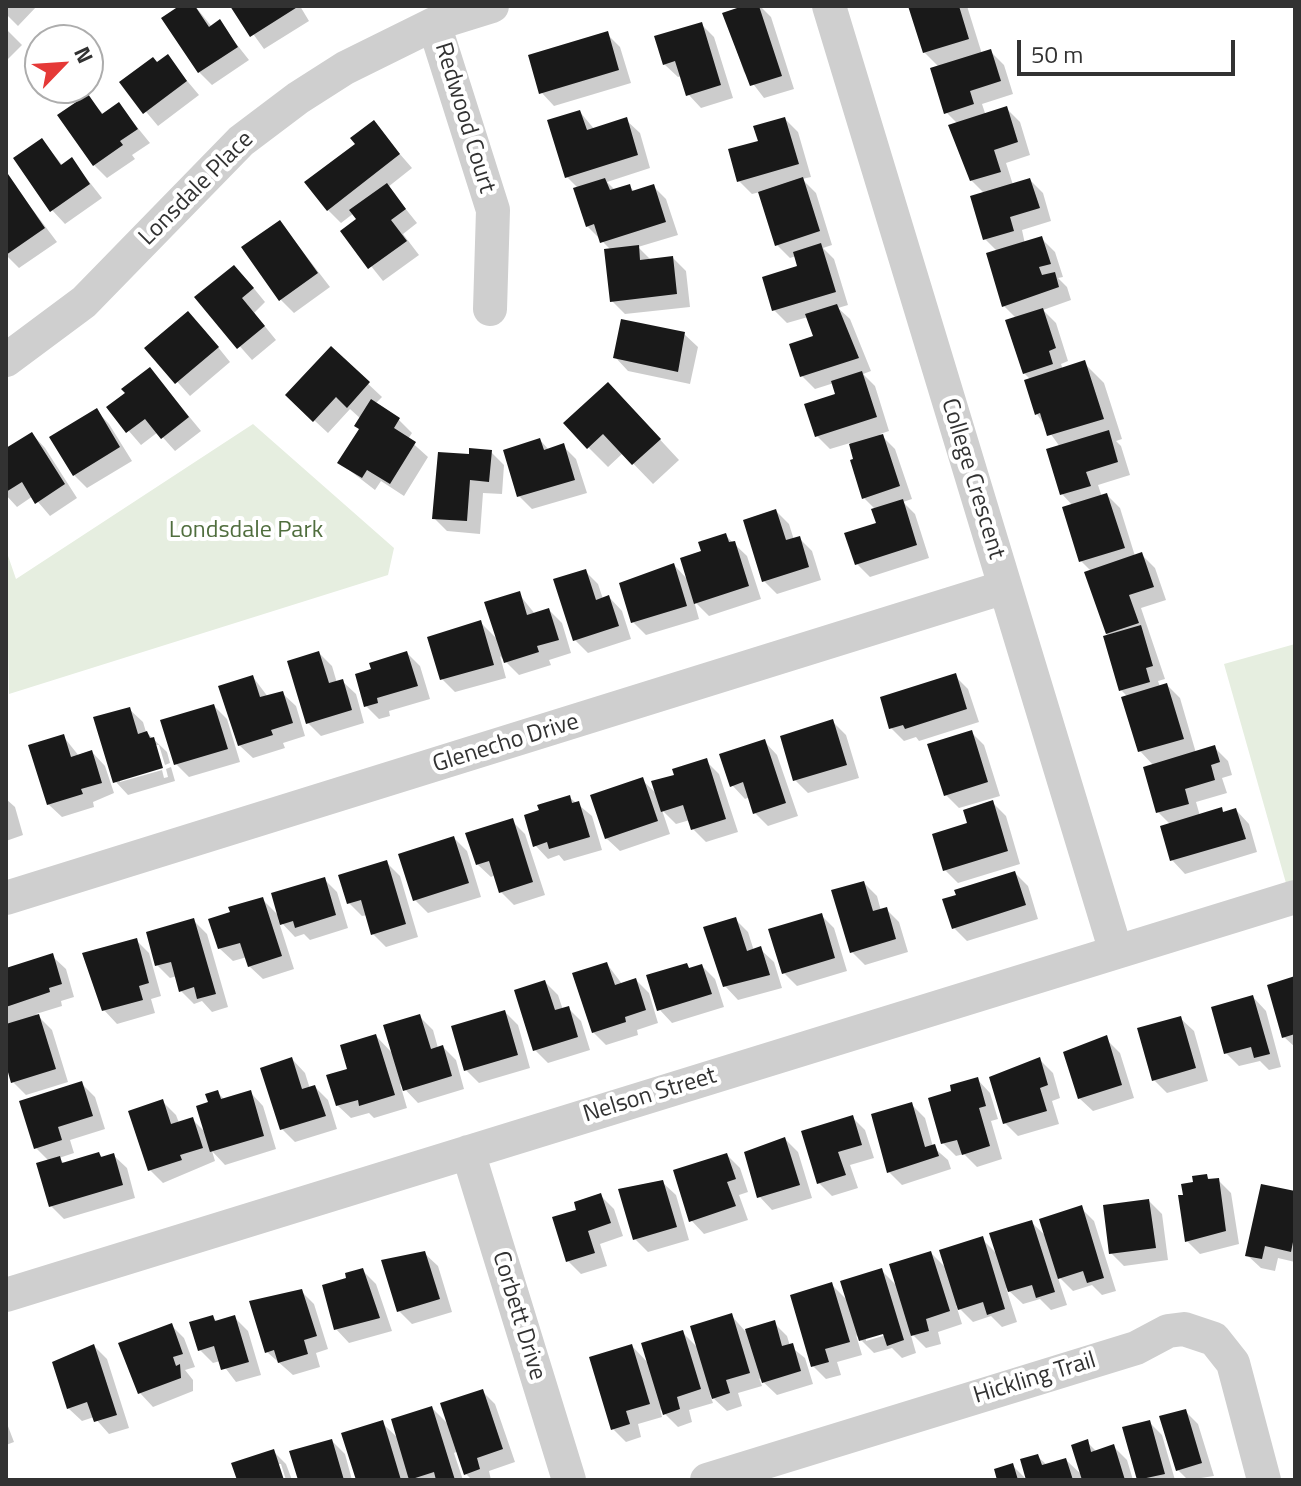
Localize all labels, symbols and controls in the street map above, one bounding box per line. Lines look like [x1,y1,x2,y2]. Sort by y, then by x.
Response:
north arrow [24,24,104,104]
scale bar [1021,24,1239,74]
text: 50 m [1031,36,1083,72]
street label: Redwood Court [427,39,501,197]
text: N [65,41,103,69]
street label: Lonsdale Place [134,126,260,252]
street label: College Crescent [934,395,1010,563]
park label: Londsdale Park [169,517,323,545]
street label: Glenecho Drive [429,708,583,780]
street label: Nelson Street [580,1062,720,1130]
street label: Corbett Drive [485,1248,551,1384]
street label: Hickling Trail [970,1347,1100,1411]

